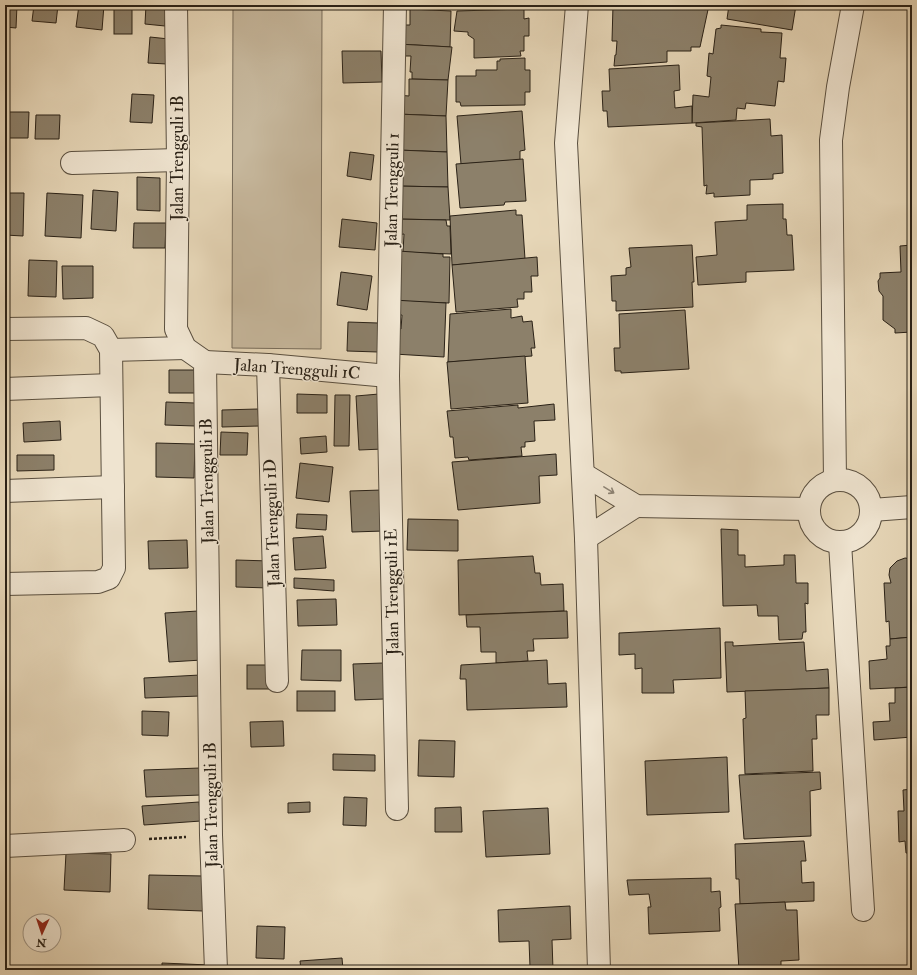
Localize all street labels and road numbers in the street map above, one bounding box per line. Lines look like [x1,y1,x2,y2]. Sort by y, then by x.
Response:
street label: Jalan Trengguli 1B [167,95,189,222]
street label: Jalan Trengguli 1 [380,133,404,248]
street label: Jalan Trengguli 1C [232,354,361,385]
street label: Jalan Trengguli 1B [195,418,220,545]
street label: Jalan Trengguli 1D [259,459,286,588]
street label: Jalan Trengguli 1E [380,529,405,656]
street label: Jalan Trengguli 1B [199,742,224,869]

